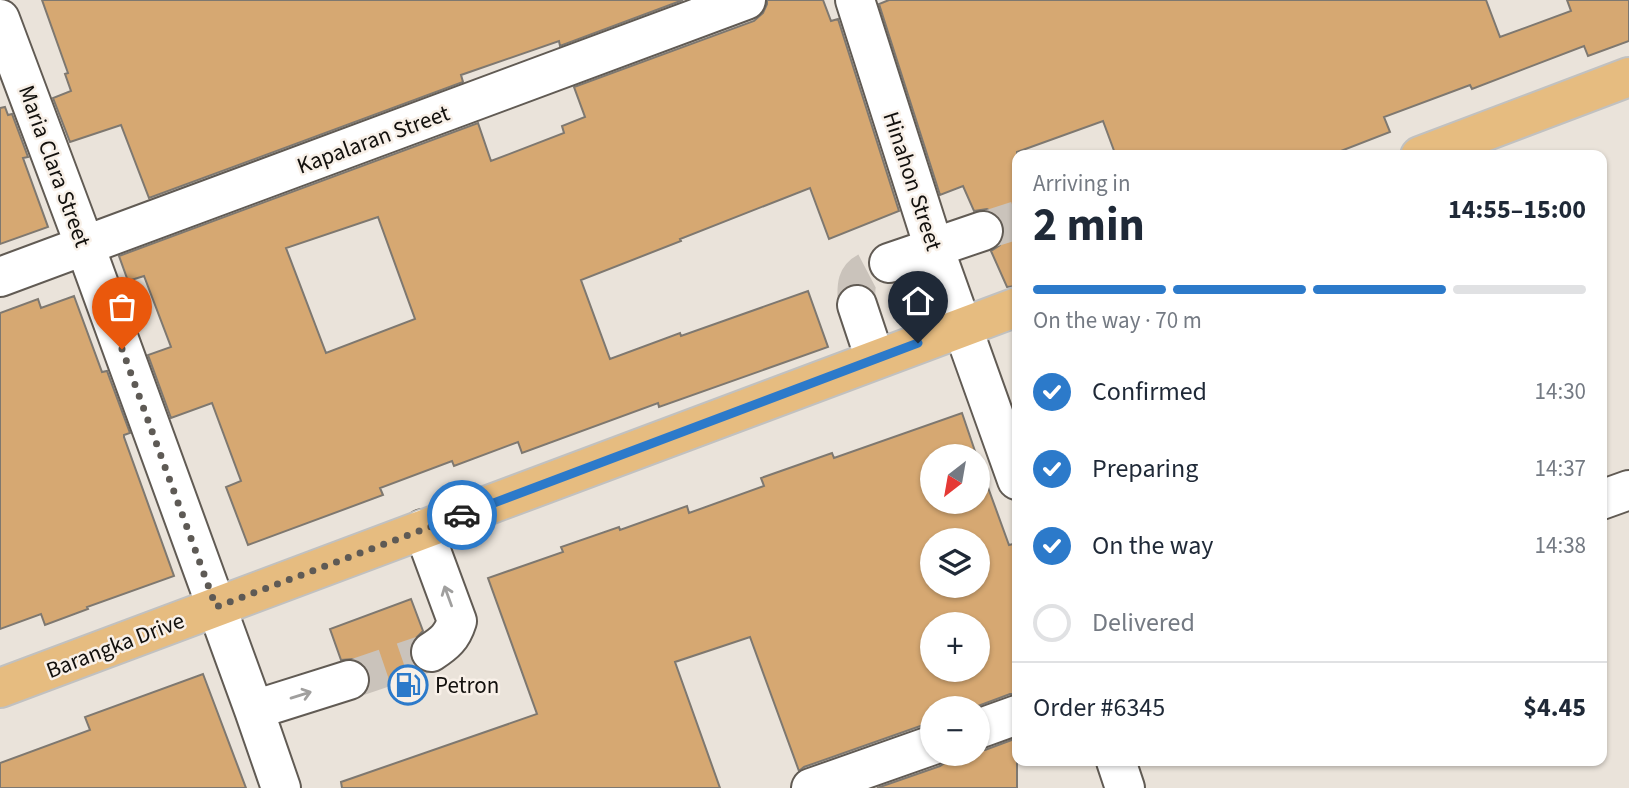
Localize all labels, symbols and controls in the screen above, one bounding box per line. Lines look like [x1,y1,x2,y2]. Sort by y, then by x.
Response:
street label: Maria Clara Street [10,81,99,252]
street label: Kapalaran Street [292,96,454,182]
street label: Hinahon Street [874,107,951,255]
text: Arriving in [1033,167,1131,200]
text: 14:55–15:00 [1448,191,1586,228]
text: 2 min [1033,193,1145,258]
pin [888,271,948,343]
pin [92,277,152,349]
icon: home [899,282,937,320]
icon: bag [103,288,141,326]
text: On the way · 70 m [1033,304,1202,337]
icon: check [1033,373,1071,411]
text: Confirmed [1092,373,1207,410]
text: 14:30 [1535,375,1586,408]
north arrow [920,444,990,514]
map controls [920,444,990,766]
icon: check [1033,450,1071,488]
text: Preparing [1092,450,1198,487]
text: 14:37 [1535,452,1586,485]
courier [427,480,497,550]
icon: car [443,496,481,534]
icon: check [1033,527,1071,565]
text: On the way [1092,527,1213,564]
button: layers [920,528,990,598]
text: 14:38 [1535,529,1586,562]
one-way arrow [440,586,453,608]
street label: Barangka Drive [41,604,189,687]
text: Delivered [1092,604,1195,641]
button: + [920,612,990,682]
fuel station icon: Petron [387,664,429,706]
place label: Petron [435,669,499,702]
one-way arrow [290,688,312,701]
text: Order #6345 [1033,689,1165,726]
text: $4.45 [1523,689,1586,726]
button: − [920,696,990,766]

